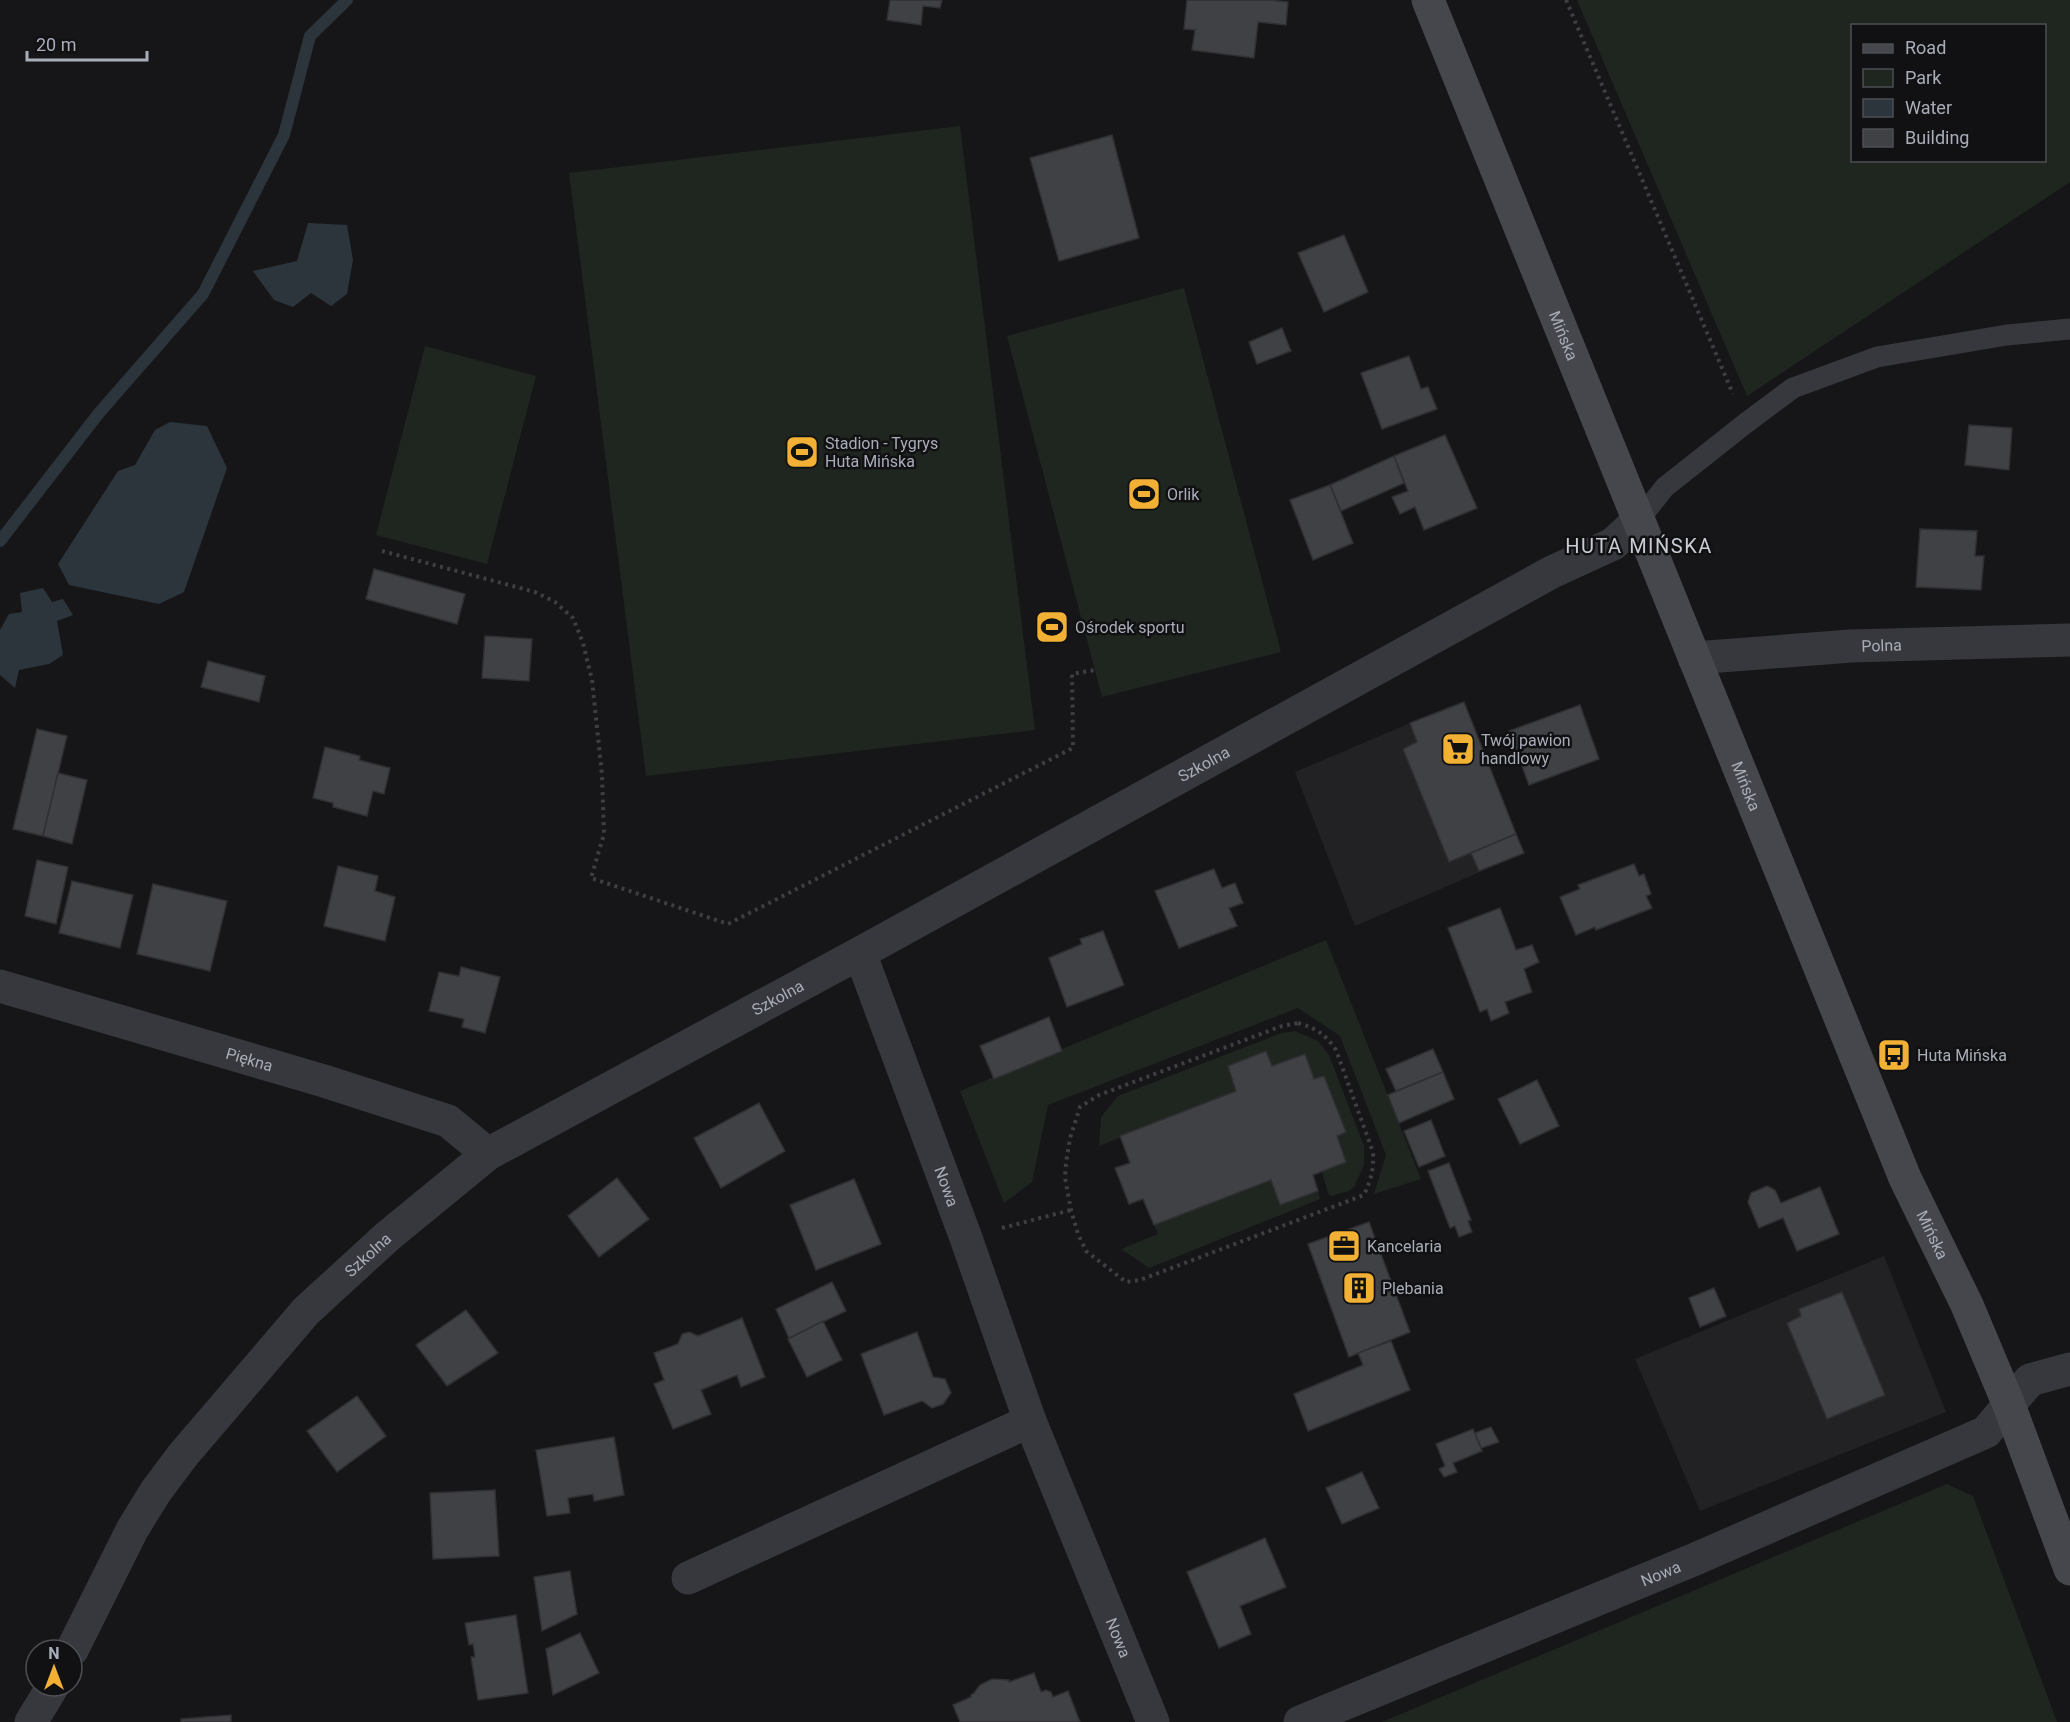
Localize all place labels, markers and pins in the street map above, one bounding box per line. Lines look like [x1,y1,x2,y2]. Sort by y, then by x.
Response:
sports icon: Stadion - Tygrys Huta Mińska [784,434,820,470]
place label: Stadion - Tygrys Huta Mińska [825,434,938,471]
sports icon: Orlik [1126,476,1162,512]
place label: Orlik [1167,485,1200,504]
sports icon: Ośrodek sportu [1034,609,1070,645]
place label: Ośrodek sportu [1075,618,1184,637]
supermarket icon: Twój pawion handlowy [1440,731,1476,767]
place label: Twój pawion handlowy [1481,731,1571,768]
bus stop icon: Huta Mińska [1876,1037,1912,1073]
place label: Huta Mińska [1917,1046,2007,1065]
office icon: Kancelaria [1326,1228,1362,1264]
place label: Kancelaria [1367,1237,1442,1256]
building icon: Plebania [1341,1270,1377,1306]
place label: Plebania [1382,1279,1444,1298]

